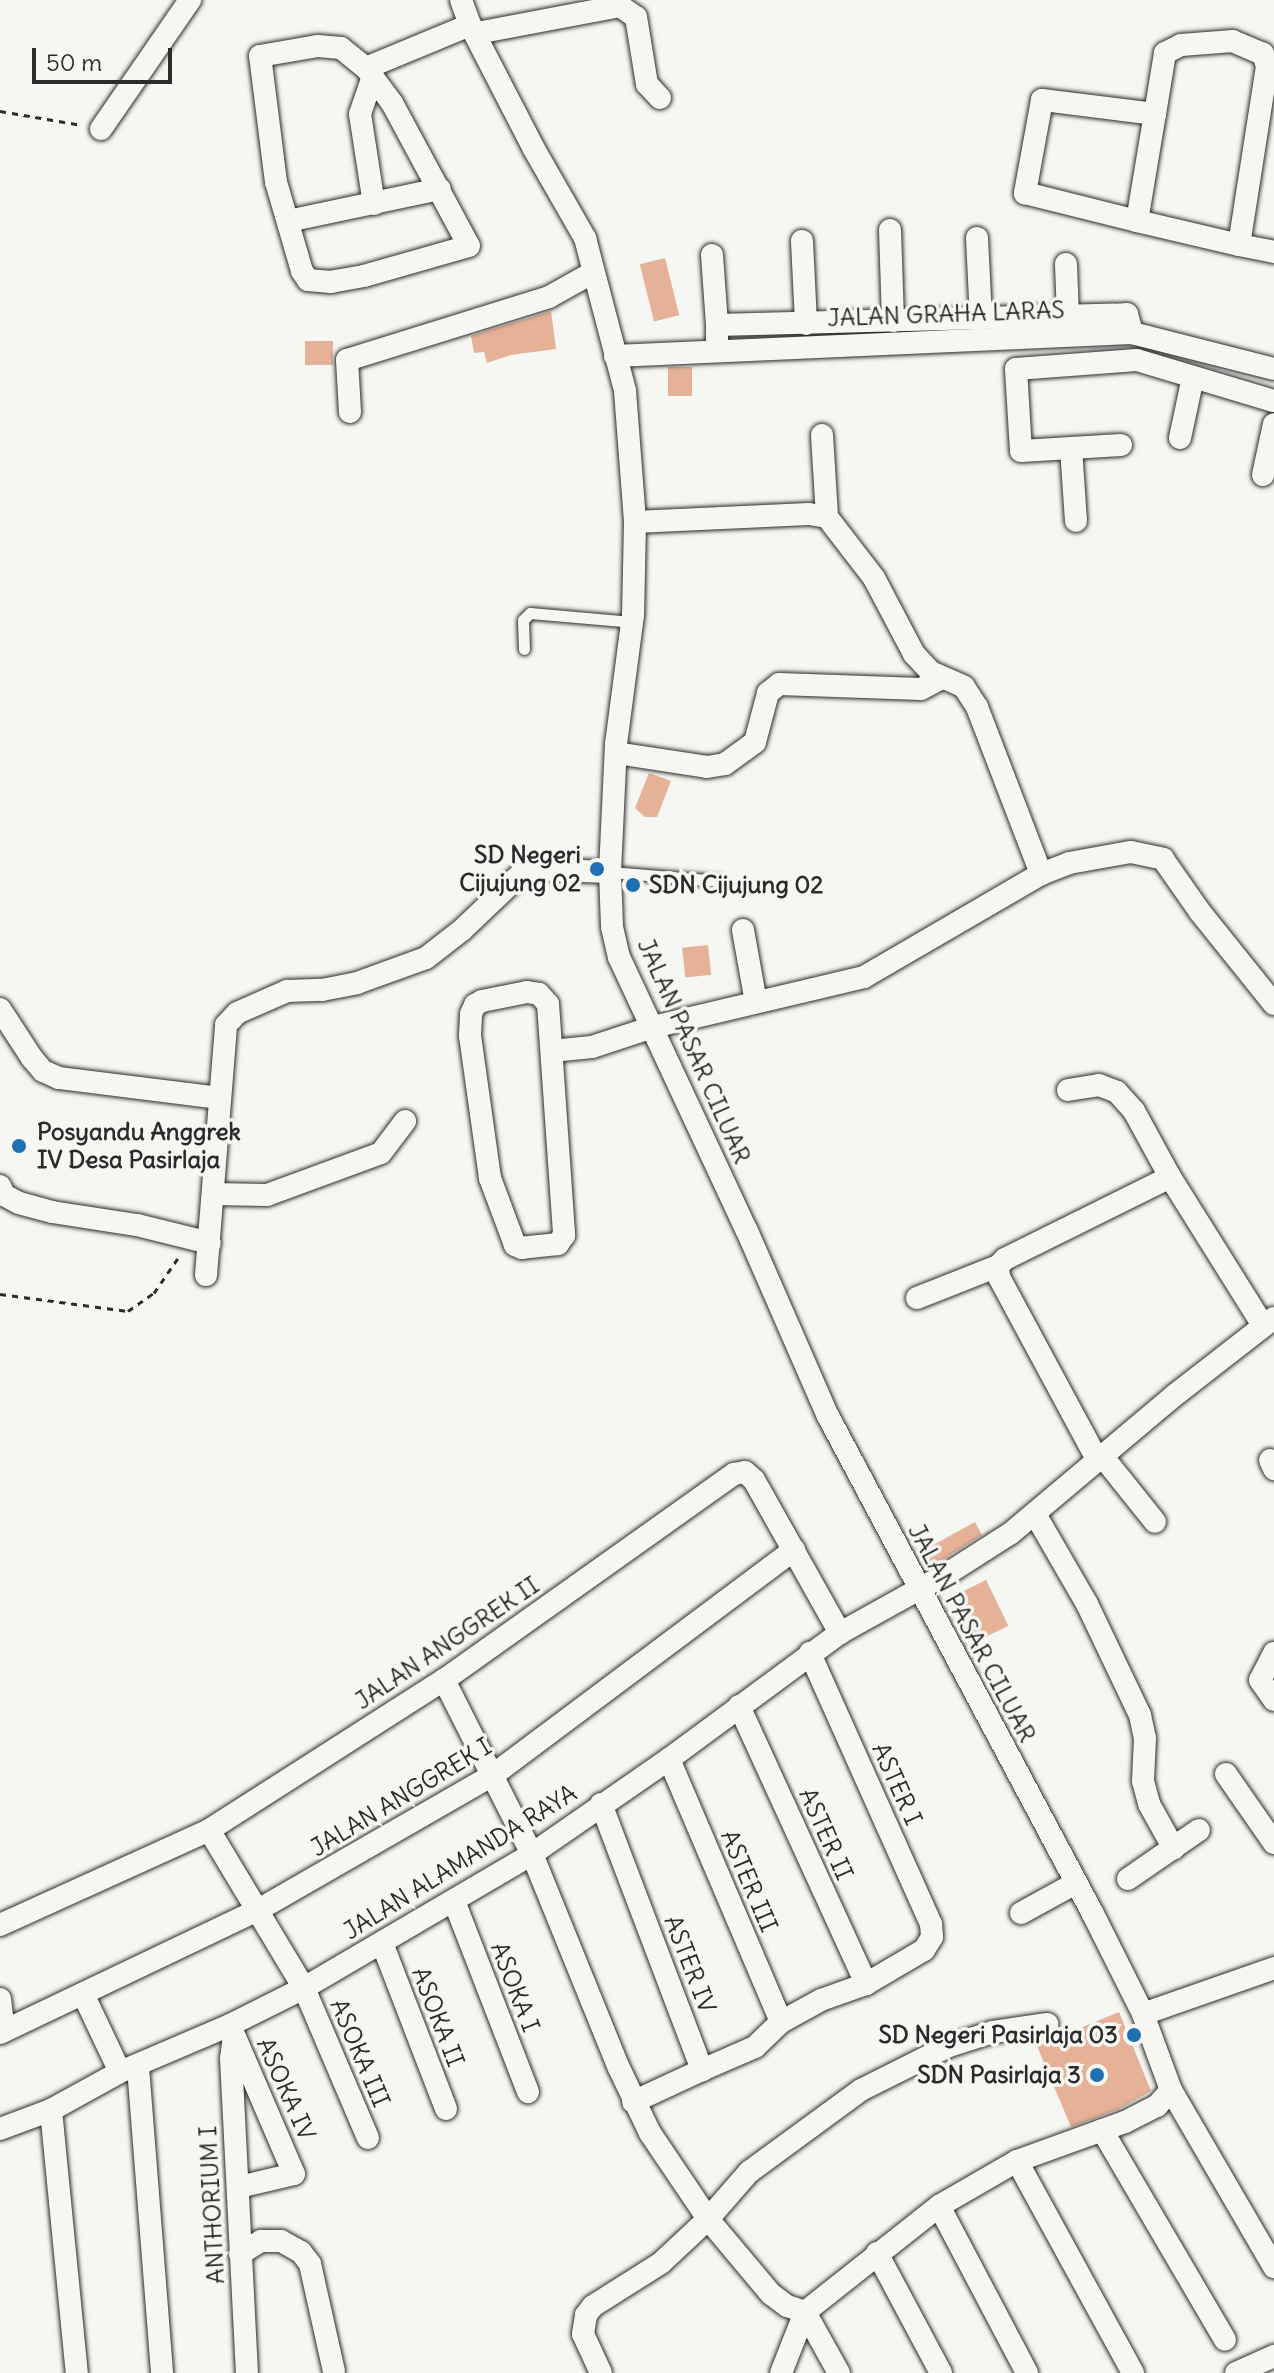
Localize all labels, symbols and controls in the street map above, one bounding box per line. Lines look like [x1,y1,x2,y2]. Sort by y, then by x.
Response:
scale bar [36,32,176,82]
text: 50 m [46,47,102,77]
street label: JALAN GRAHA LARAS [827,295,1065,333]
place label: SD Negeri Cijujung 02 [459,841,581,897]
marker: SD Negeri Cijujung 02 [588,860,606,878]
place label: SDN Cijujung 02 [649,871,824,899]
marker: SDN Cijujung 02 [624,876,642,894]
street label: JALAN PASAR CILUAR [631,934,757,1168]
place label: Posyandu Anggrek IV Desa Pasirlaja [37,1118,241,1174]
marker: Posyandu Anggrek IV Desa Pasirlaja [8,1135,30,1157]
street label: JALAN PASAR CILUAR [902,1519,1042,1747]
street label: JALAN ANGGREK II [349,1571,545,1715]
street label: JALAN ANGGREK I [305,1732,497,1862]
street label: ASTER I [866,1738,928,1830]
street label: JALAN ALAMANDA RAYA [338,1778,582,1946]
street label: ASTER II [793,1784,859,1884]
street label: ASTER III [715,1826,783,1936]
street label: ASTER IV [658,1911,722,2017]
street label: ASOKA I [485,1938,545,2036]
street label: ASOKA II [406,1963,470,2071]
street label: ASOKA III [324,1995,396,2111]
place label: SD Negeri Pasirlaja 03 [878,2021,1118,2049]
marker: SD Negeri Pasirlaja 03 [1125,2026,1143,2044]
street label: ASOKA IV [251,2033,321,2145]
place label: SDN Pasirlaja 3 [917,2061,1081,2089]
marker: SDN Pasirlaja 3 [1088,2066,1106,2084]
street label: ANTHORIUM I [193,2125,231,2285]

